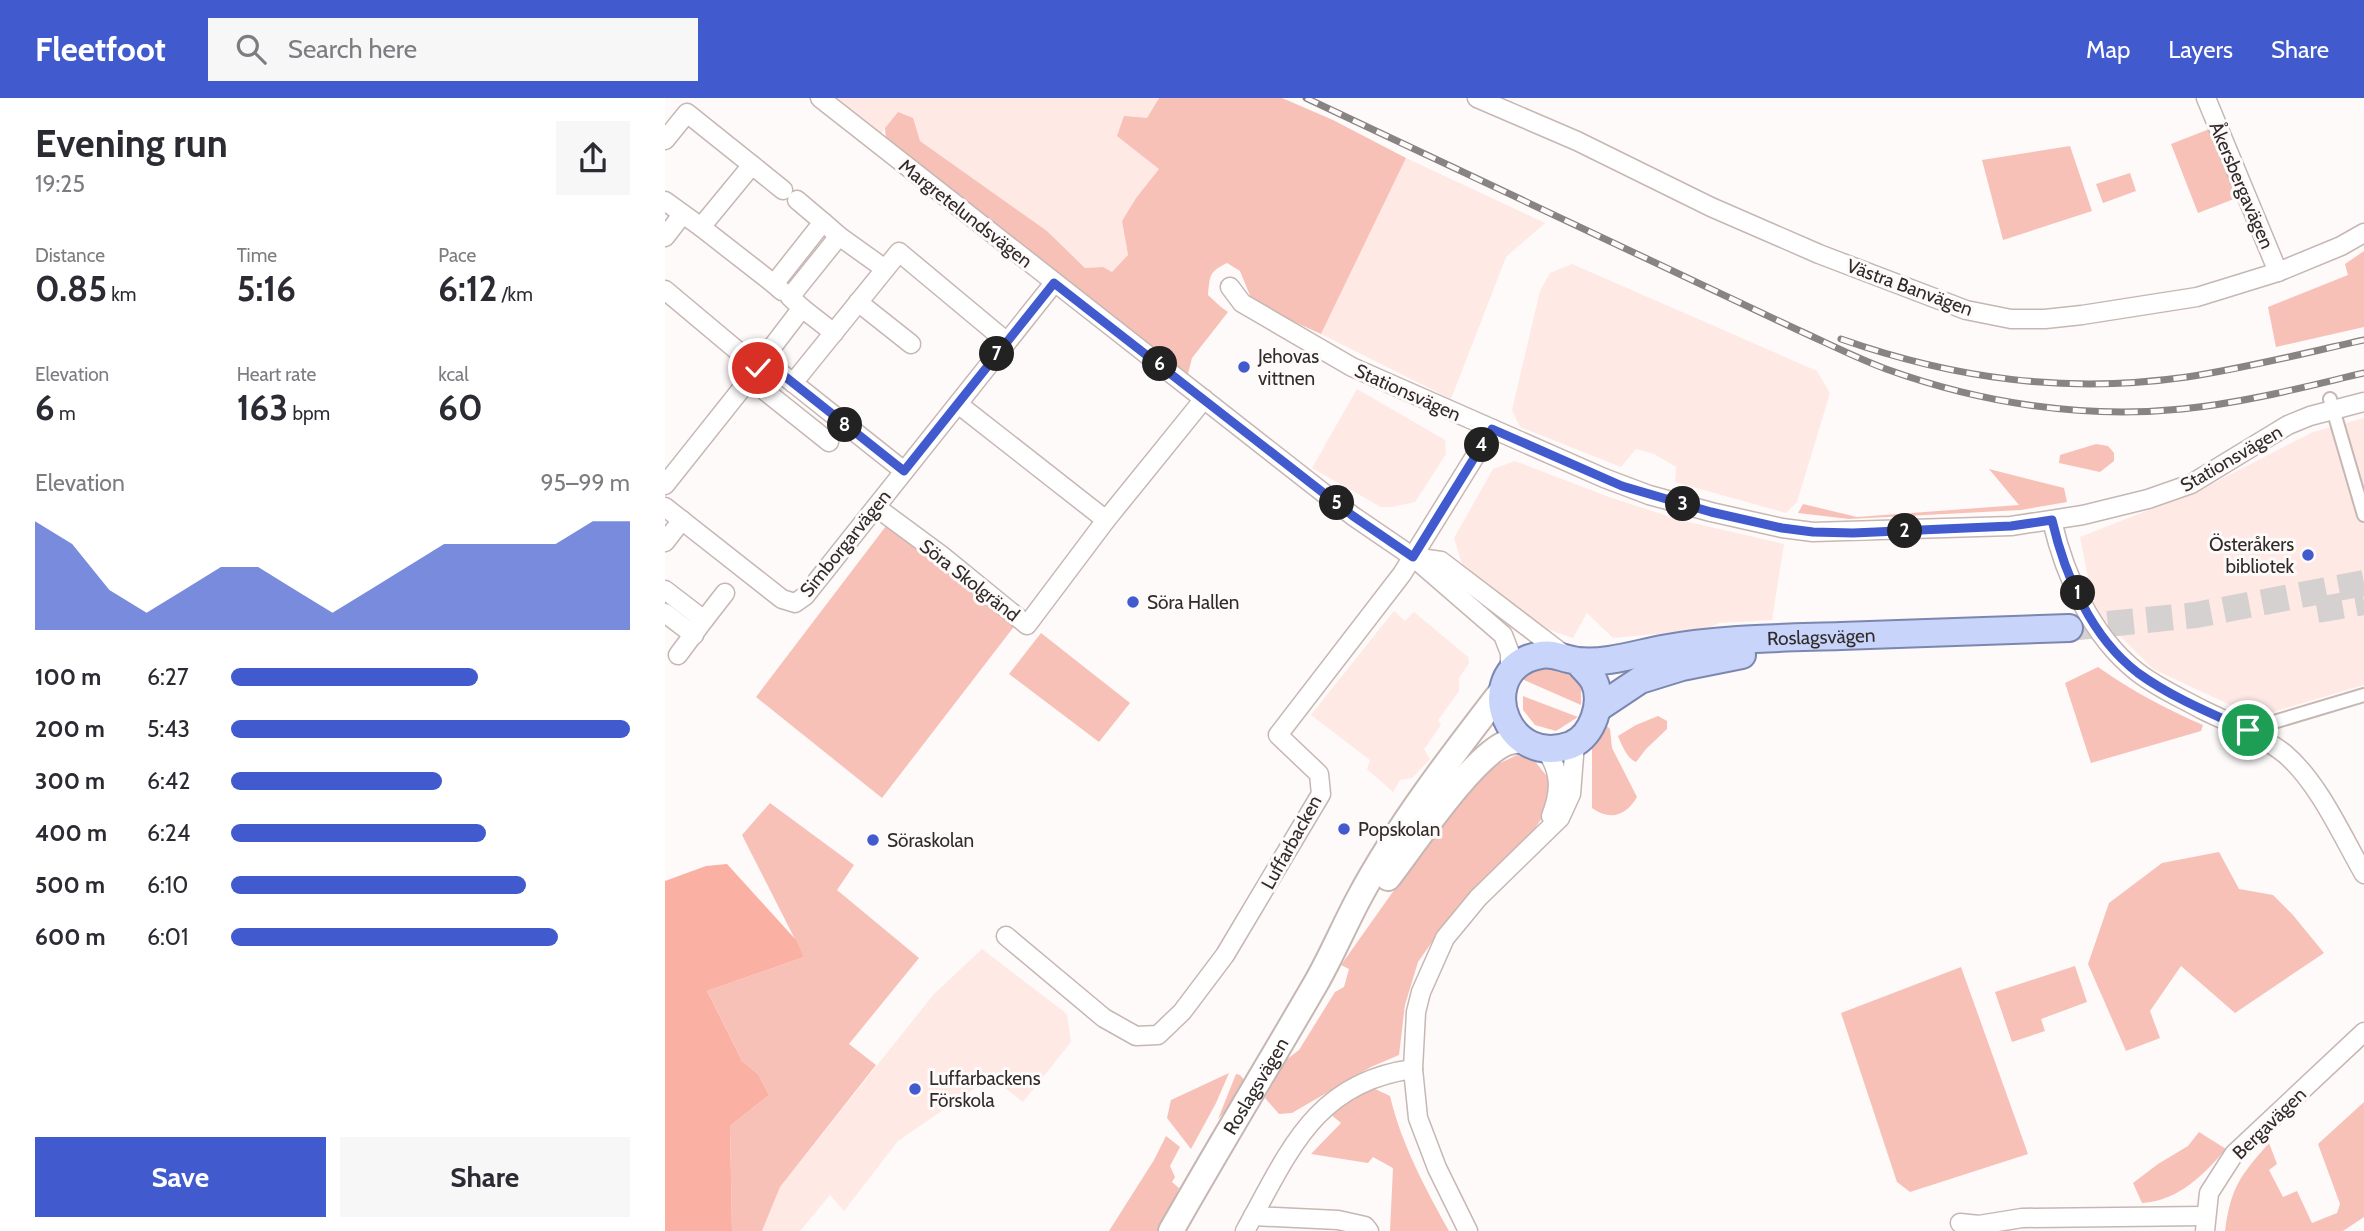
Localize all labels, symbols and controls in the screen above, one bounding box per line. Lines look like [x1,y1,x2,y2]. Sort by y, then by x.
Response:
search box [208,18,698,81]
text: Fleetfoot [35,29,166,69]
icon: search [232,30,270,68]
text: Search here [288,33,417,65]
text: Map [2086,35,2130,64]
text: Layers [2168,35,2233,64]
text: Share [2271,35,2329,64]
street label: Åkersbergavägen [2204,118,2280,252]
text: Evening run [35,120,228,167]
button: share [556,121,630,195]
street label: Margretelundsvägen [894,154,1037,273]
text: 19:25 [35,170,85,198]
text: Distance [35,244,105,267]
text: Time [237,244,277,267]
text: Pace [438,244,476,267]
street label: Västra Banvägen [1844,254,1976,321]
text: 0.85 [35,267,107,310]
text: 5:16 [237,267,296,310]
text: 6:12 [438,267,497,310]
text: km [107,283,136,306]
text: /km [497,283,533,306]
pin: 7 [979,336,1015,372]
pin [728,338,788,398]
text: 7 [992,342,1001,365]
place label: Jehovas vittnen [1257,345,1319,390]
pin: 6 [1142,346,1177,382]
icon: check [739,349,777,387]
text: 6 [1154,352,1165,375]
marker: Jehovas vittnen [1236,359,1252,375]
street label: Stationsvägen [1351,359,1464,426]
text: Elevation [35,363,109,386]
text: Heart rate [237,363,316,386]
text: kcal [438,363,469,386]
text: 6 [35,386,55,429]
text: 163 [237,386,288,429]
text: 60 [438,386,483,429]
text: m [55,402,76,425]
text: bpm [288,402,330,425]
pin: 8 [827,408,863,442]
text: 8 [839,413,850,436]
street label: Stationsvägen [2176,420,2286,497]
pin: 4 [1465,428,1499,462]
text: 4 [1476,433,1487,456]
text: Elevation [35,469,125,497]
text: 95–99 m [541,469,630,497]
street label: Simborgarvägen [795,485,896,602]
pin: 5 [1319,486,1355,520]
pin: 3 [1665,486,1701,522]
text: 5 [1331,491,1342,514]
text: 3 [1677,492,1688,515]
pin: 2 [1887,514,1923,548]
text: 2 [1899,519,1910,542]
place label: Österåkers bibliotek [2209,533,2294,578]
street label: Söra Skolgränd [915,534,1024,627]
marker: Österåkers bibliotek [2300,547,2316,563]
pin: 1 [2061,575,2095,610]
text: 1 [2074,581,2081,604]
place label: Söra Hallen [1147,591,1239,614]
marker: Söra Hallen [1125,594,1141,610]
street label: Roslagsvägen [1767,624,1876,650]
text: 100 m [35,663,101,691]
text: 6:27 [147,663,188,691]
pin [2218,700,2278,760]
icon: arrive [2229,711,2267,749]
text: 200 m [35,715,105,743]
text: 5:43 [147,715,190,743]
text: 300 m [35,767,105,795]
text: 6:42 [147,767,190,795]
street label: Luffarbacken [1256,791,1327,893]
place label: Popskolan [1358,818,1440,841]
text: 400 m [35,819,107,847]
text: 6:24 [147,819,190,847]
marker: Popskolan [1336,821,1352,837]
place label: Söraskolan [887,829,974,852]
marker: Söraskolan [865,832,881,848]
text: 500 m [35,871,105,899]
text: 6:10 [147,871,188,899]
text: 600 m [35,923,106,951]
text: 6:01 [147,923,188,951]
street label: Roslagsvägen [1219,1034,1294,1139]
place label: Luffarbackens Förskola [929,1067,1041,1112]
marker: Luffarbackens Förskola [907,1081,923,1097]
street label: Bergavägen [2228,1083,2311,1164]
button: Save [35,1137,326,1217]
button: Share [340,1137,630,1217]

